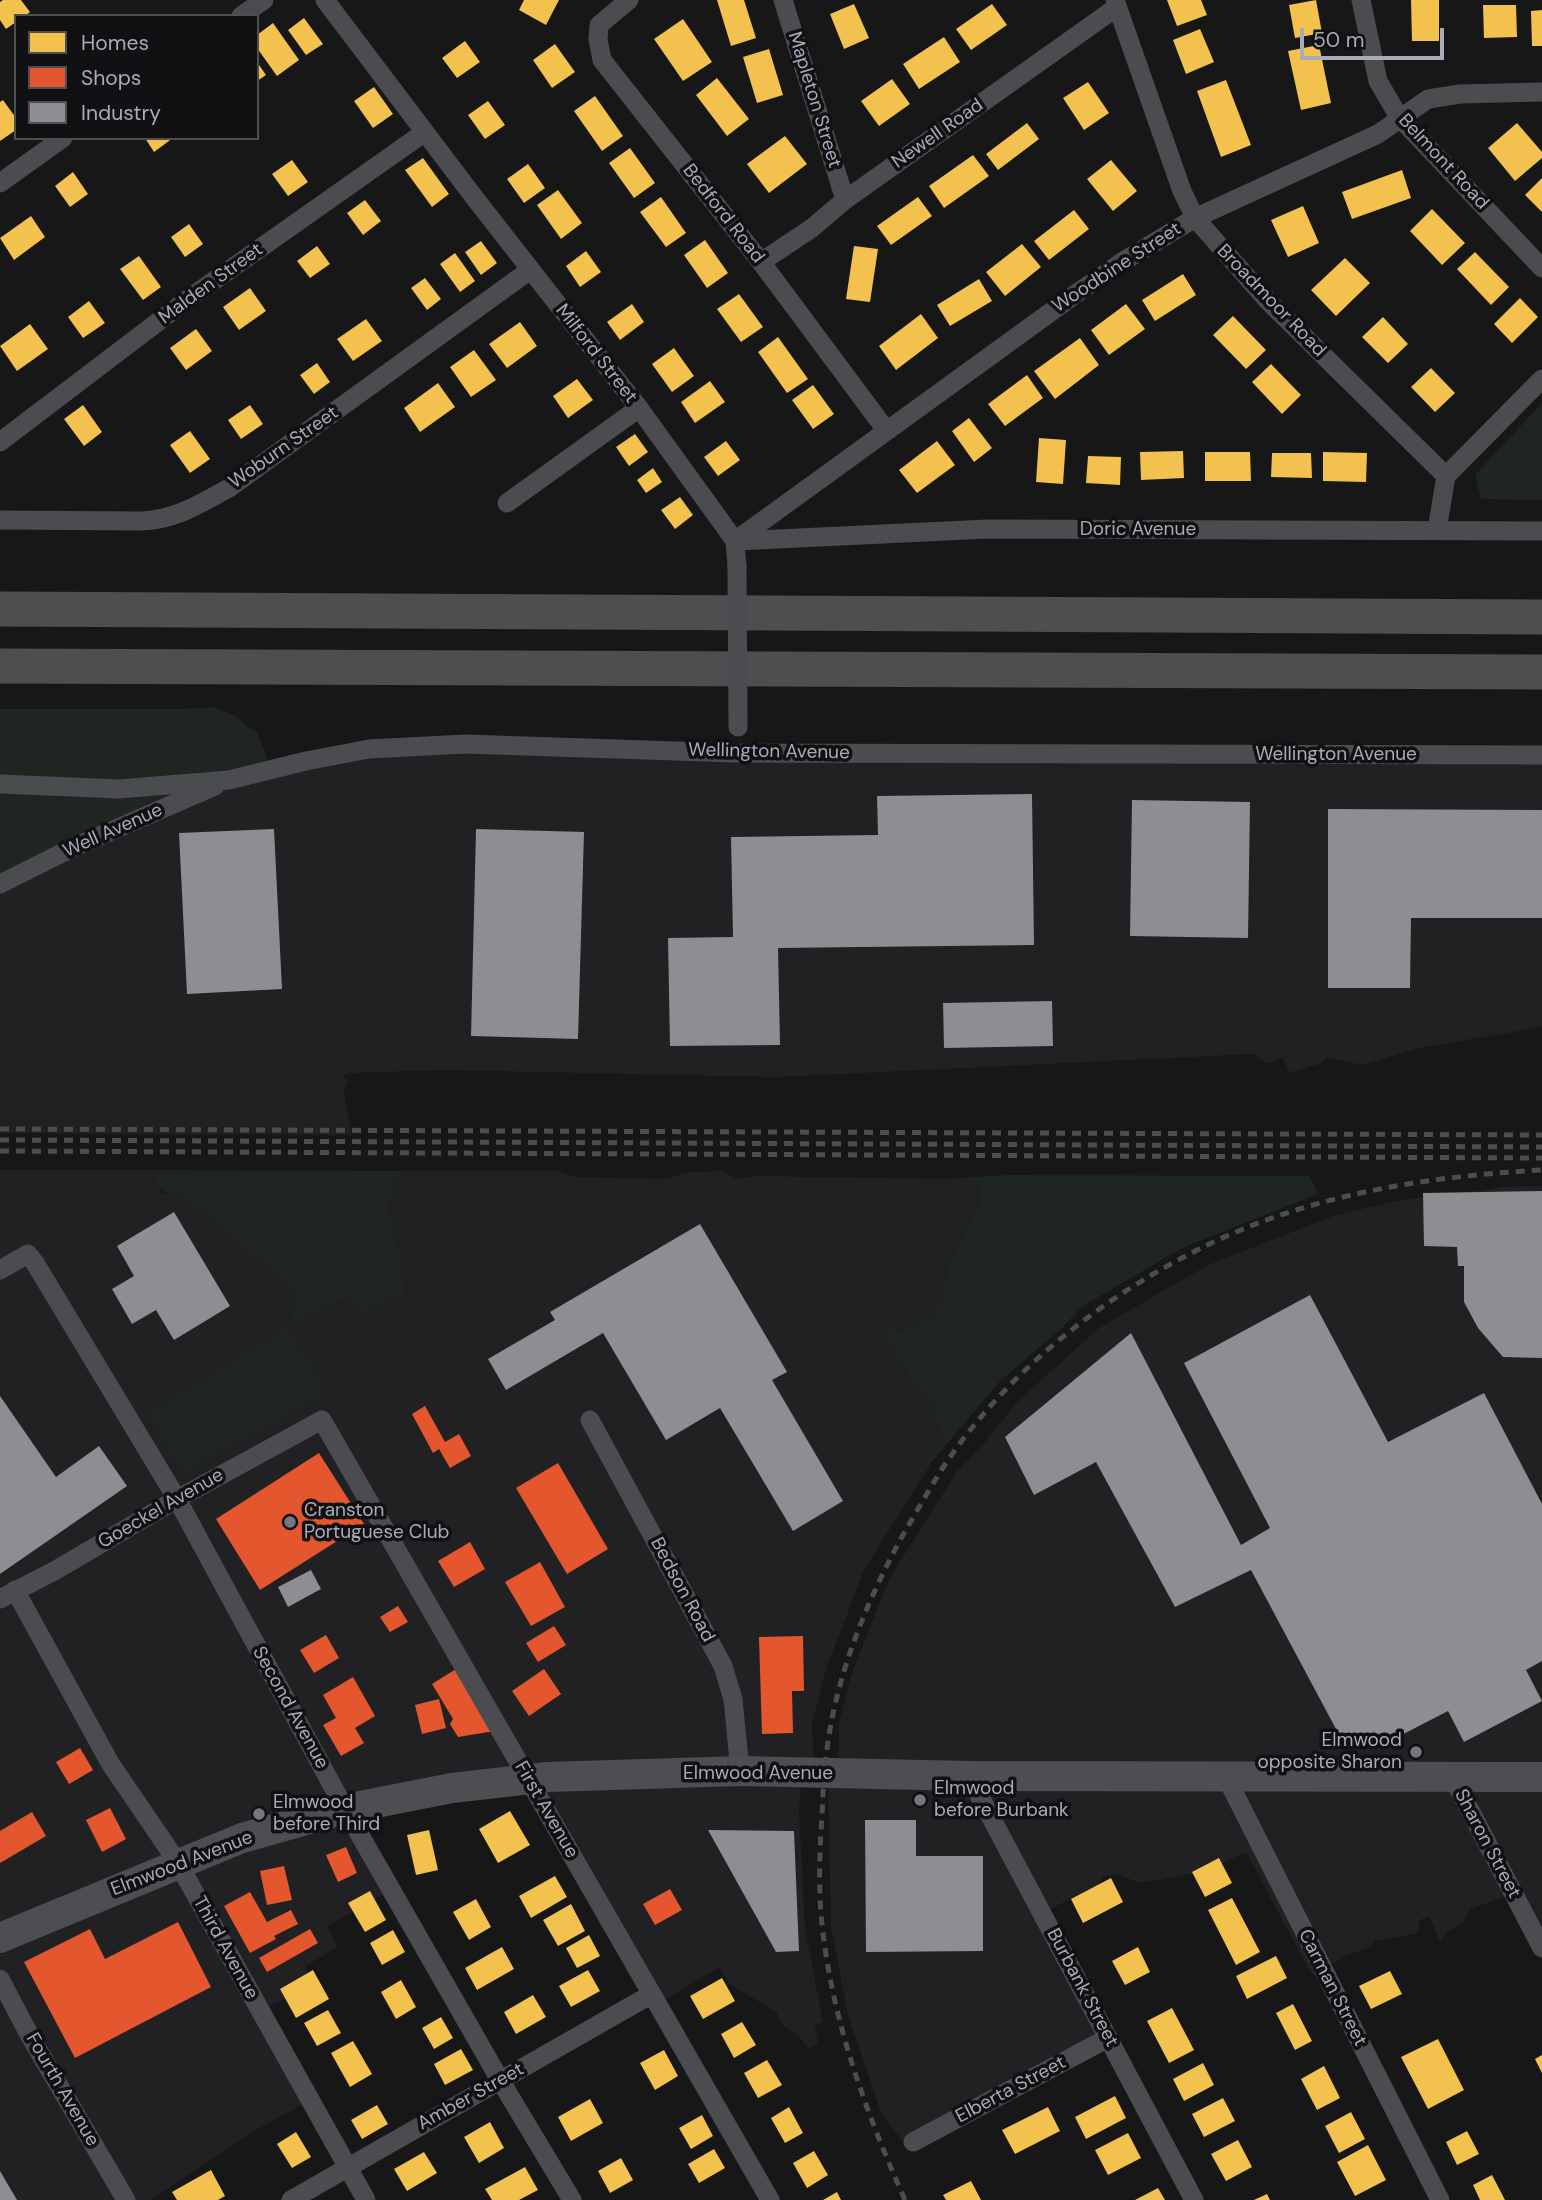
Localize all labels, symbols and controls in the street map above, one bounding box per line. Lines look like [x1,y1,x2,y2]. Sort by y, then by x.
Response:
legend [14,14,259,140]
scale bar [1304,14,1448,58]
text: 50 m [1313,26,1364,54]
text: Homes [81,29,149,57]
street label: Mapleton Street [782,29,846,171]
text: Shops [81,64,141,92]
street label: Newell Road [888,94,988,174]
text: Industry [81,99,161,127]
street label: Belmont Road [1393,109,1493,215]
street label: Bedford Road [677,160,769,268]
street label: Woodbine Street [1048,218,1186,318]
street label: Malden Street [155,239,267,329]
street label: Broadmoor Road [1212,240,1330,362]
street label: Milford Street [550,300,642,408]
street label: Woburn Street [225,402,343,494]
street label: Doric Avenue [1080,519,1196,541]
street label: Wellington Avenue [688,739,850,765]
street label: Wellington Avenue [1255,744,1417,766]
street label: Well Avenue [60,799,166,863]
street label: Goeckel Avenue [94,1464,228,1554]
place label: Cranston Portuguese Club [304,1500,449,1544]
marker: Cranston Portuguese Club [282,1514,298,1530]
street label: Bedson Road [645,1534,719,1646]
street label: Second Avenue [247,1643,333,1773]
place label: Elmwood opposite Sharon [1257,1730,1402,1774]
marker: Elmwood opposite Sharon [1408,1744,1424,1760]
street label: First Avenue [509,1758,583,1862]
street label: Elmwood Avenue [683,1763,833,1785]
place label: Elmwood before Burbank [934,1778,1069,1822]
street label: Sharon Street [1449,1786,1525,1902]
place label: Elmwood before Third [273,1792,380,1836]
marker: Elmwood before Burbank [912,1792,928,1808]
marker: Elmwood before Third [251,1806,267,1822]
street label: Elmwood Avenue [108,1826,256,1902]
street label: Third Avenue [187,1892,263,2004]
street label: Burbank Street [1041,1925,1123,2051]
street label: Carman Street [1293,1926,1371,2050]
street label: Fourth Avenue [20,2029,104,2151]
street label: Elberta Street [952,2051,1070,2129]
street label: Amber Street [414,2058,528,2136]

